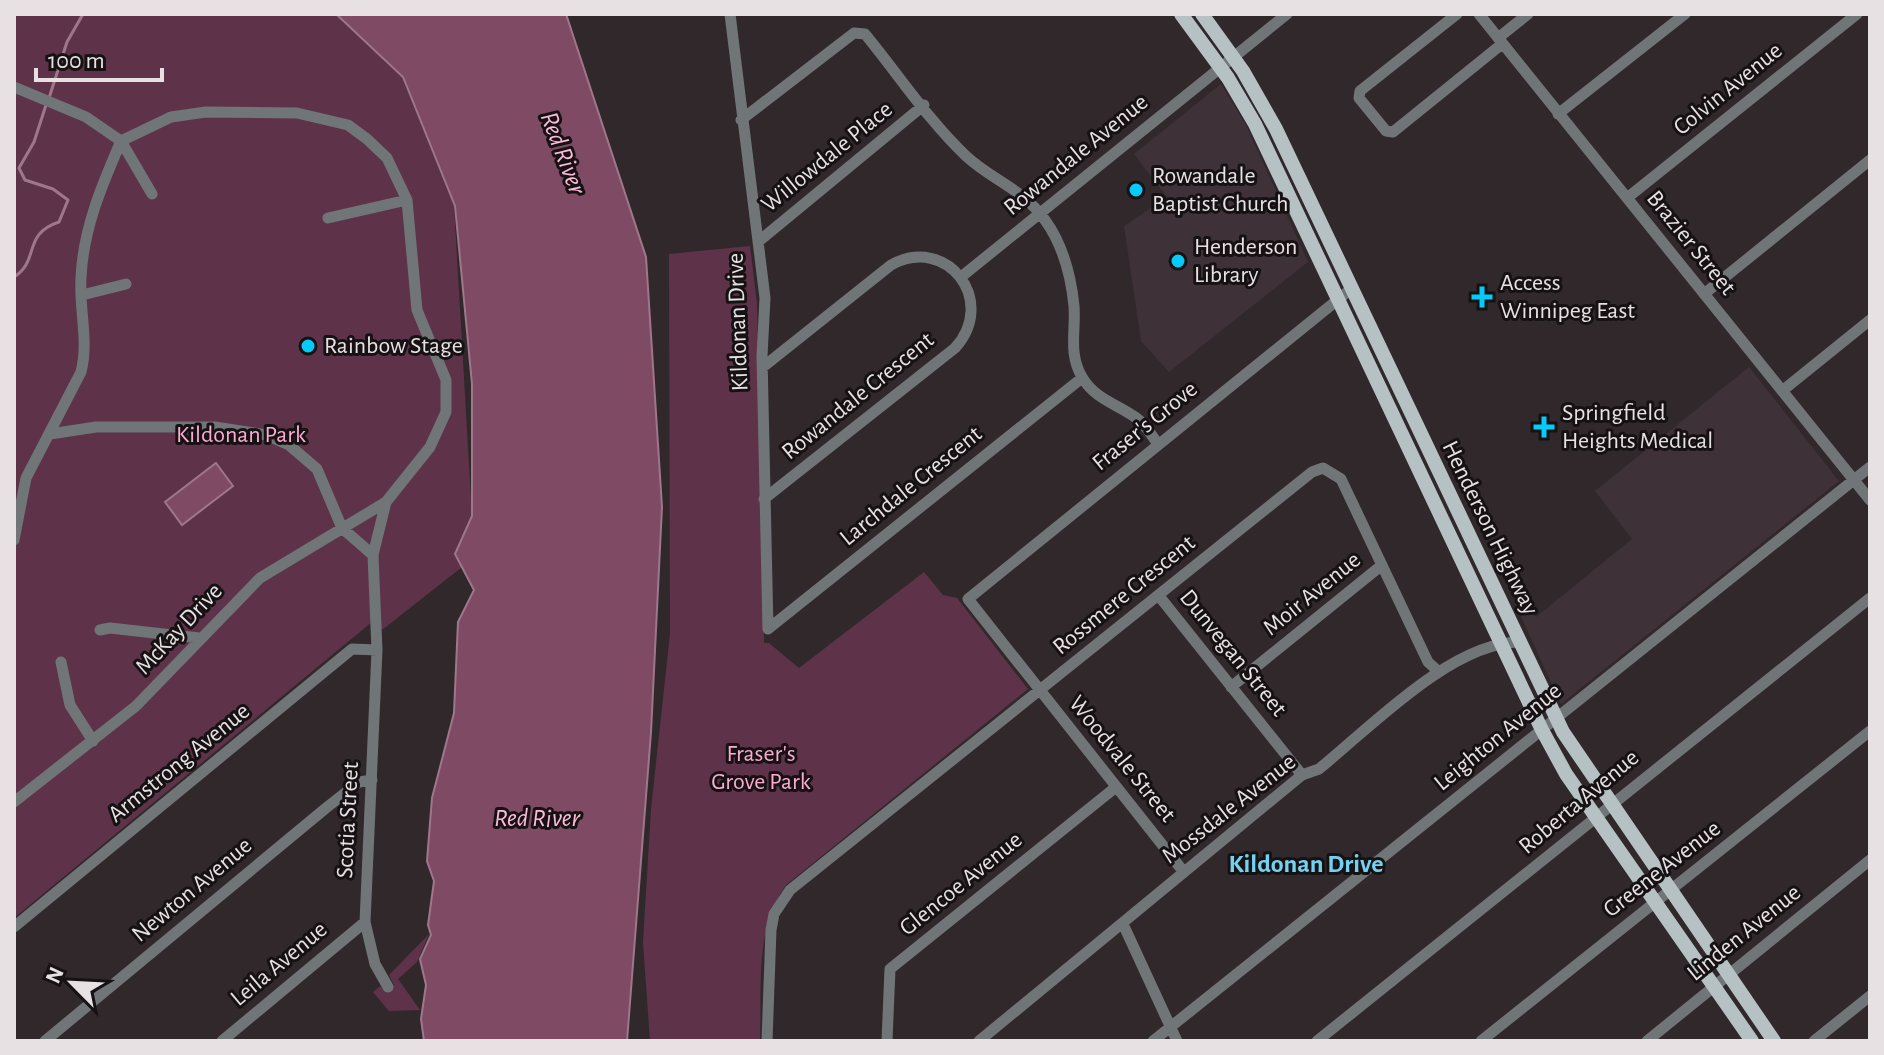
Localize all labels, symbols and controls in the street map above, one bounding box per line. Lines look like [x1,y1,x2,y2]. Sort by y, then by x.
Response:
scale bar [36,32,162,82]
street label: Colvin Avenue [1669,38,1787,140]
text: 100 m [48,49,105,73]
street label: Rowandale Avenue [1000,90,1152,220]
street label: Willowdale Place [757,97,897,217]
water label: Red River [535,108,591,199]
place label: Rowandale Baptist Church [1152,164,1289,216]
marker: Rowandale Baptist Church [1127,181,1145,199]
street label: Brazier Street [1642,186,1740,300]
place label: Henderson Library [1194,235,1297,287]
street label: Kildonan Drive [724,252,752,392]
marker: Henderson Library [1169,252,1187,270]
place label: Access Winnipeg East [1500,271,1635,323]
marker: Access Winnipeg East [1471,286,1493,308]
street label: Rowandale Crescent [778,327,939,464]
place label: Rainbow Stage [324,334,463,358]
marker: Rainbow Stage [299,337,317,355]
street label: Fraser's Grove [1088,377,1202,475]
place label: Springfield Heights Medical [1562,401,1713,453]
marker: Springfield Heights Medical [1533,416,1555,438]
street label: Larchdale Crescent [836,421,987,550]
park label: Kildonan Park [176,423,306,447]
street label: Henderson Highway [1438,437,1542,619]
street label: Rossmere Crescent [1048,530,1200,659]
street label: Moir Avenue [1259,548,1365,640]
street label: McKay Drive [131,579,227,679]
street label: Dunvegan Street [1175,585,1291,721]
street label: Leighton Avenue [1430,679,1566,795]
street label: Woodvale Street [1064,691,1180,827]
street label: Armstrong Avenue [104,699,254,827]
park label: Fraser's Grove Park [711,742,811,794]
street label: Roberta Avenue [1515,745,1643,859]
street label: Mossdale Avenue [1158,750,1300,868]
street label: Scotia Street [333,761,363,879]
water label: Red River [494,805,581,831]
street label: Greene Avenue [1599,816,1725,922]
street label: Glencoe Avenue [895,828,1027,940]
street label: Newton Avenue [127,833,257,947]
district label: Kildonan Drive [1228,851,1384,877]
street label: Linden Avenue [1683,880,1805,986]
street label: Leila Avenue [226,917,332,1011]
north arrow [32,943,112,1023]
text: N [41,964,68,987]

